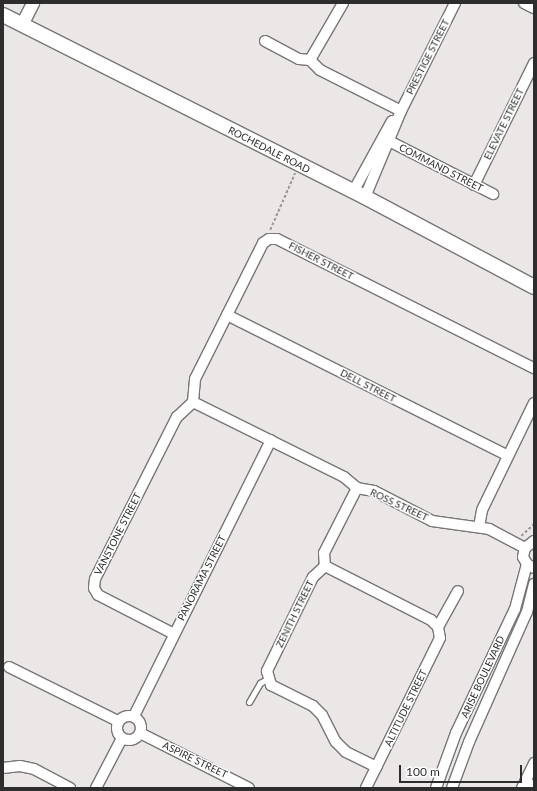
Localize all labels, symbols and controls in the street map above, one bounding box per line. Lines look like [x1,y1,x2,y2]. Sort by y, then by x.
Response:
street label: PRESTIGE STREET [404,17,452,97]
street label: ELEVATE STREET [481,86,527,162]
street label: ROCHEDALE ROAD [226,124,312,176]
street label: COMMAND STREET [397,142,485,194]
street label: FISHER STREET [287,239,355,283]
street label: DELL STREET [338,367,398,405]
street label: ROSS STREET [368,486,430,524]
street label: VANSTONE STREET [92,491,144,577]
street label: PANORAMA STREET [175,533,229,623]
street label: ZENITH STREET [274,578,316,650]
street label: ARISE BOULEVARD [459,634,507,720]
street label: ALTITUDE STREET [382,668,430,748]
street label: ASPIRE STREET [161,739,229,781]
scale bar [401,757,524,783]
text: 100 m [406,764,440,779]

